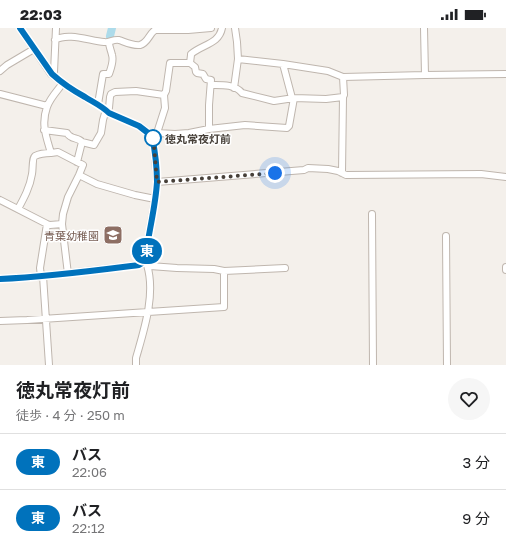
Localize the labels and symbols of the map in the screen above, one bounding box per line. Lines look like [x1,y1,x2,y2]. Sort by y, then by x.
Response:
marker: 徳丸常夜灯前 [144,129,162,147]
place label: 徳丸常夜灯前 [165,132,231,145]
your location [265,163,285,183]
school or university icon: 青葉幼稚園 [102,224,124,246]
place label: 青葉幼稚園 [44,229,99,242]
line badge: 東 [134,238,160,264]

